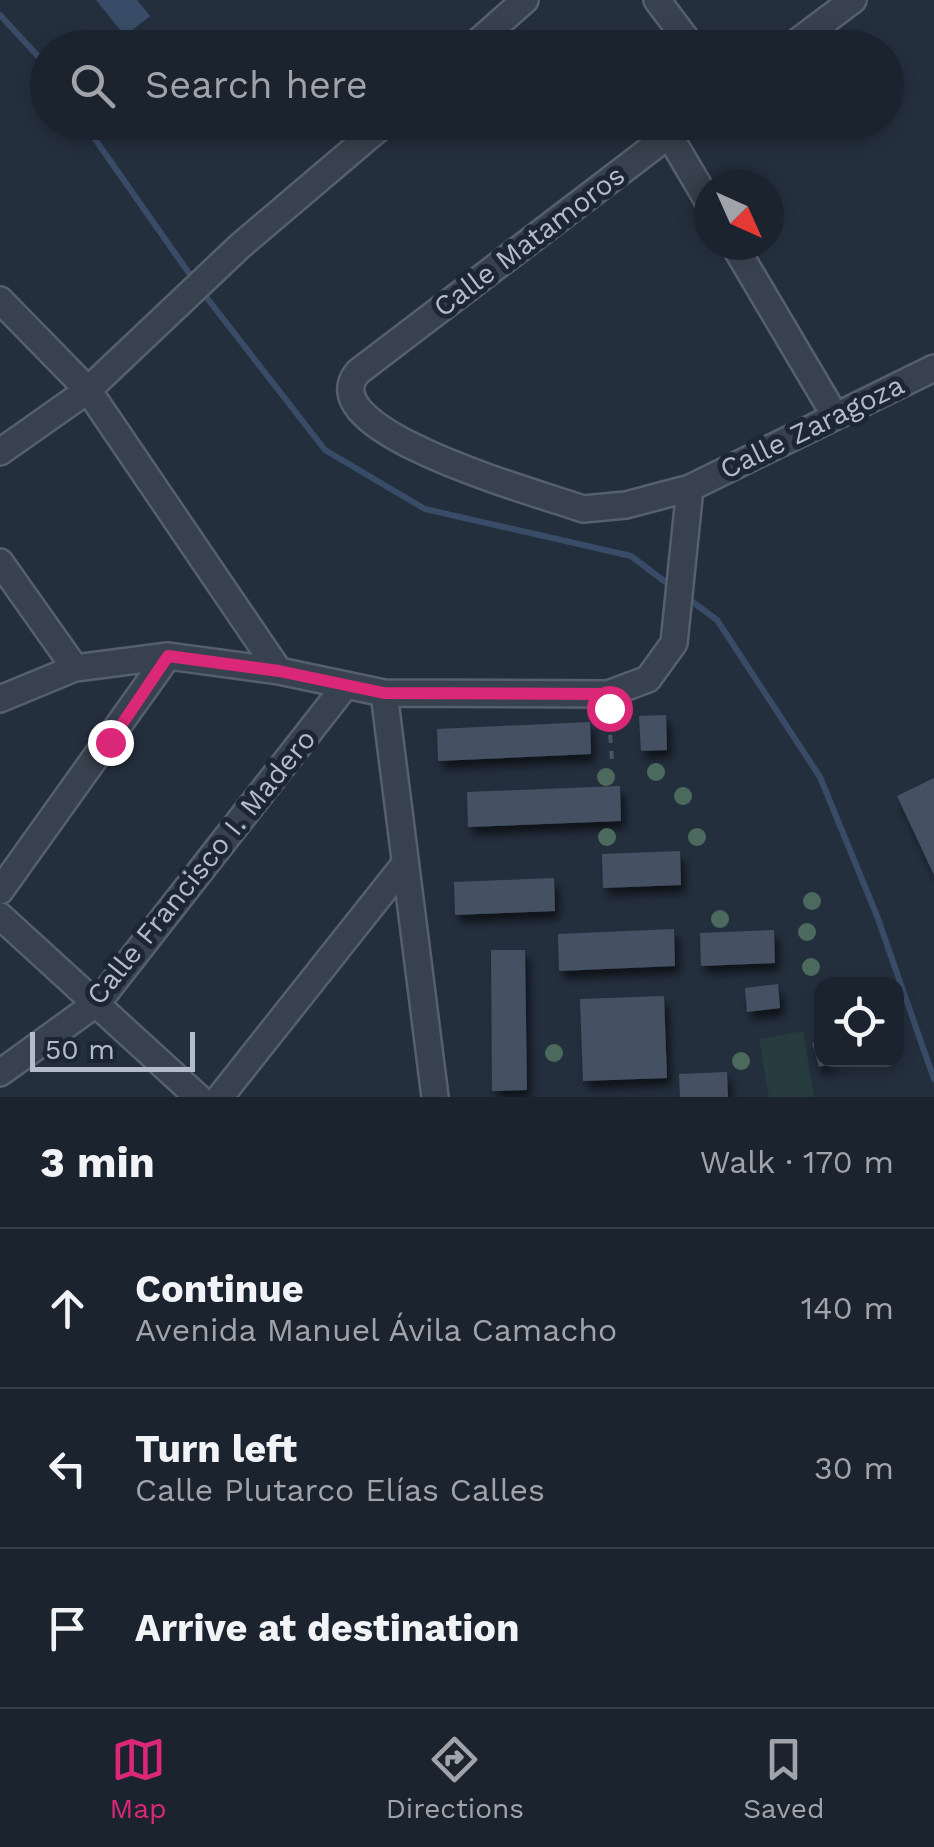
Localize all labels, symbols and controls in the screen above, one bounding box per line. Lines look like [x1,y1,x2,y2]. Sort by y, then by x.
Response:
search box [30,30,904,140]
icon: search [65,58,120,113]
text: Search here [145,63,368,107]
street label: Calle Matamoros [427,158,631,324]
north arrow [694,170,784,260]
street label: Calle Zaragoza [715,368,909,486]
route start [587,686,633,732]
route end [88,720,134,766]
street label: Calle Francisco I. Madero [80,723,322,1011]
map controls [814,977,904,1067]
button: locate [814,977,904,1067]
scale bar [30,1027,195,1072]
text: 50 m [45,1033,115,1066]
text: 3 min [40,1138,155,1187]
text: Walk · 170 m [700,1143,894,1181]
text: Continue [135,1267,304,1311]
icon: ahead [40,1281,95,1336]
text: 140 m [801,1289,894,1327]
text: Avenida Manuel Ávila Camacho [135,1311,617,1349]
text: Turn left [135,1427,297,1471]
icon: left [40,1441,95,1496]
text: 30 m [814,1449,894,1487]
text: Calle Plutarco Elías Calles [135,1471,545,1509]
icon: arrive [40,1601,95,1656]
text: Arrive at destination [135,1606,520,1650]
tab: Map [110,1732,167,1825]
tab: Directions [386,1732,524,1825]
tab: Saved [743,1732,824,1825]

